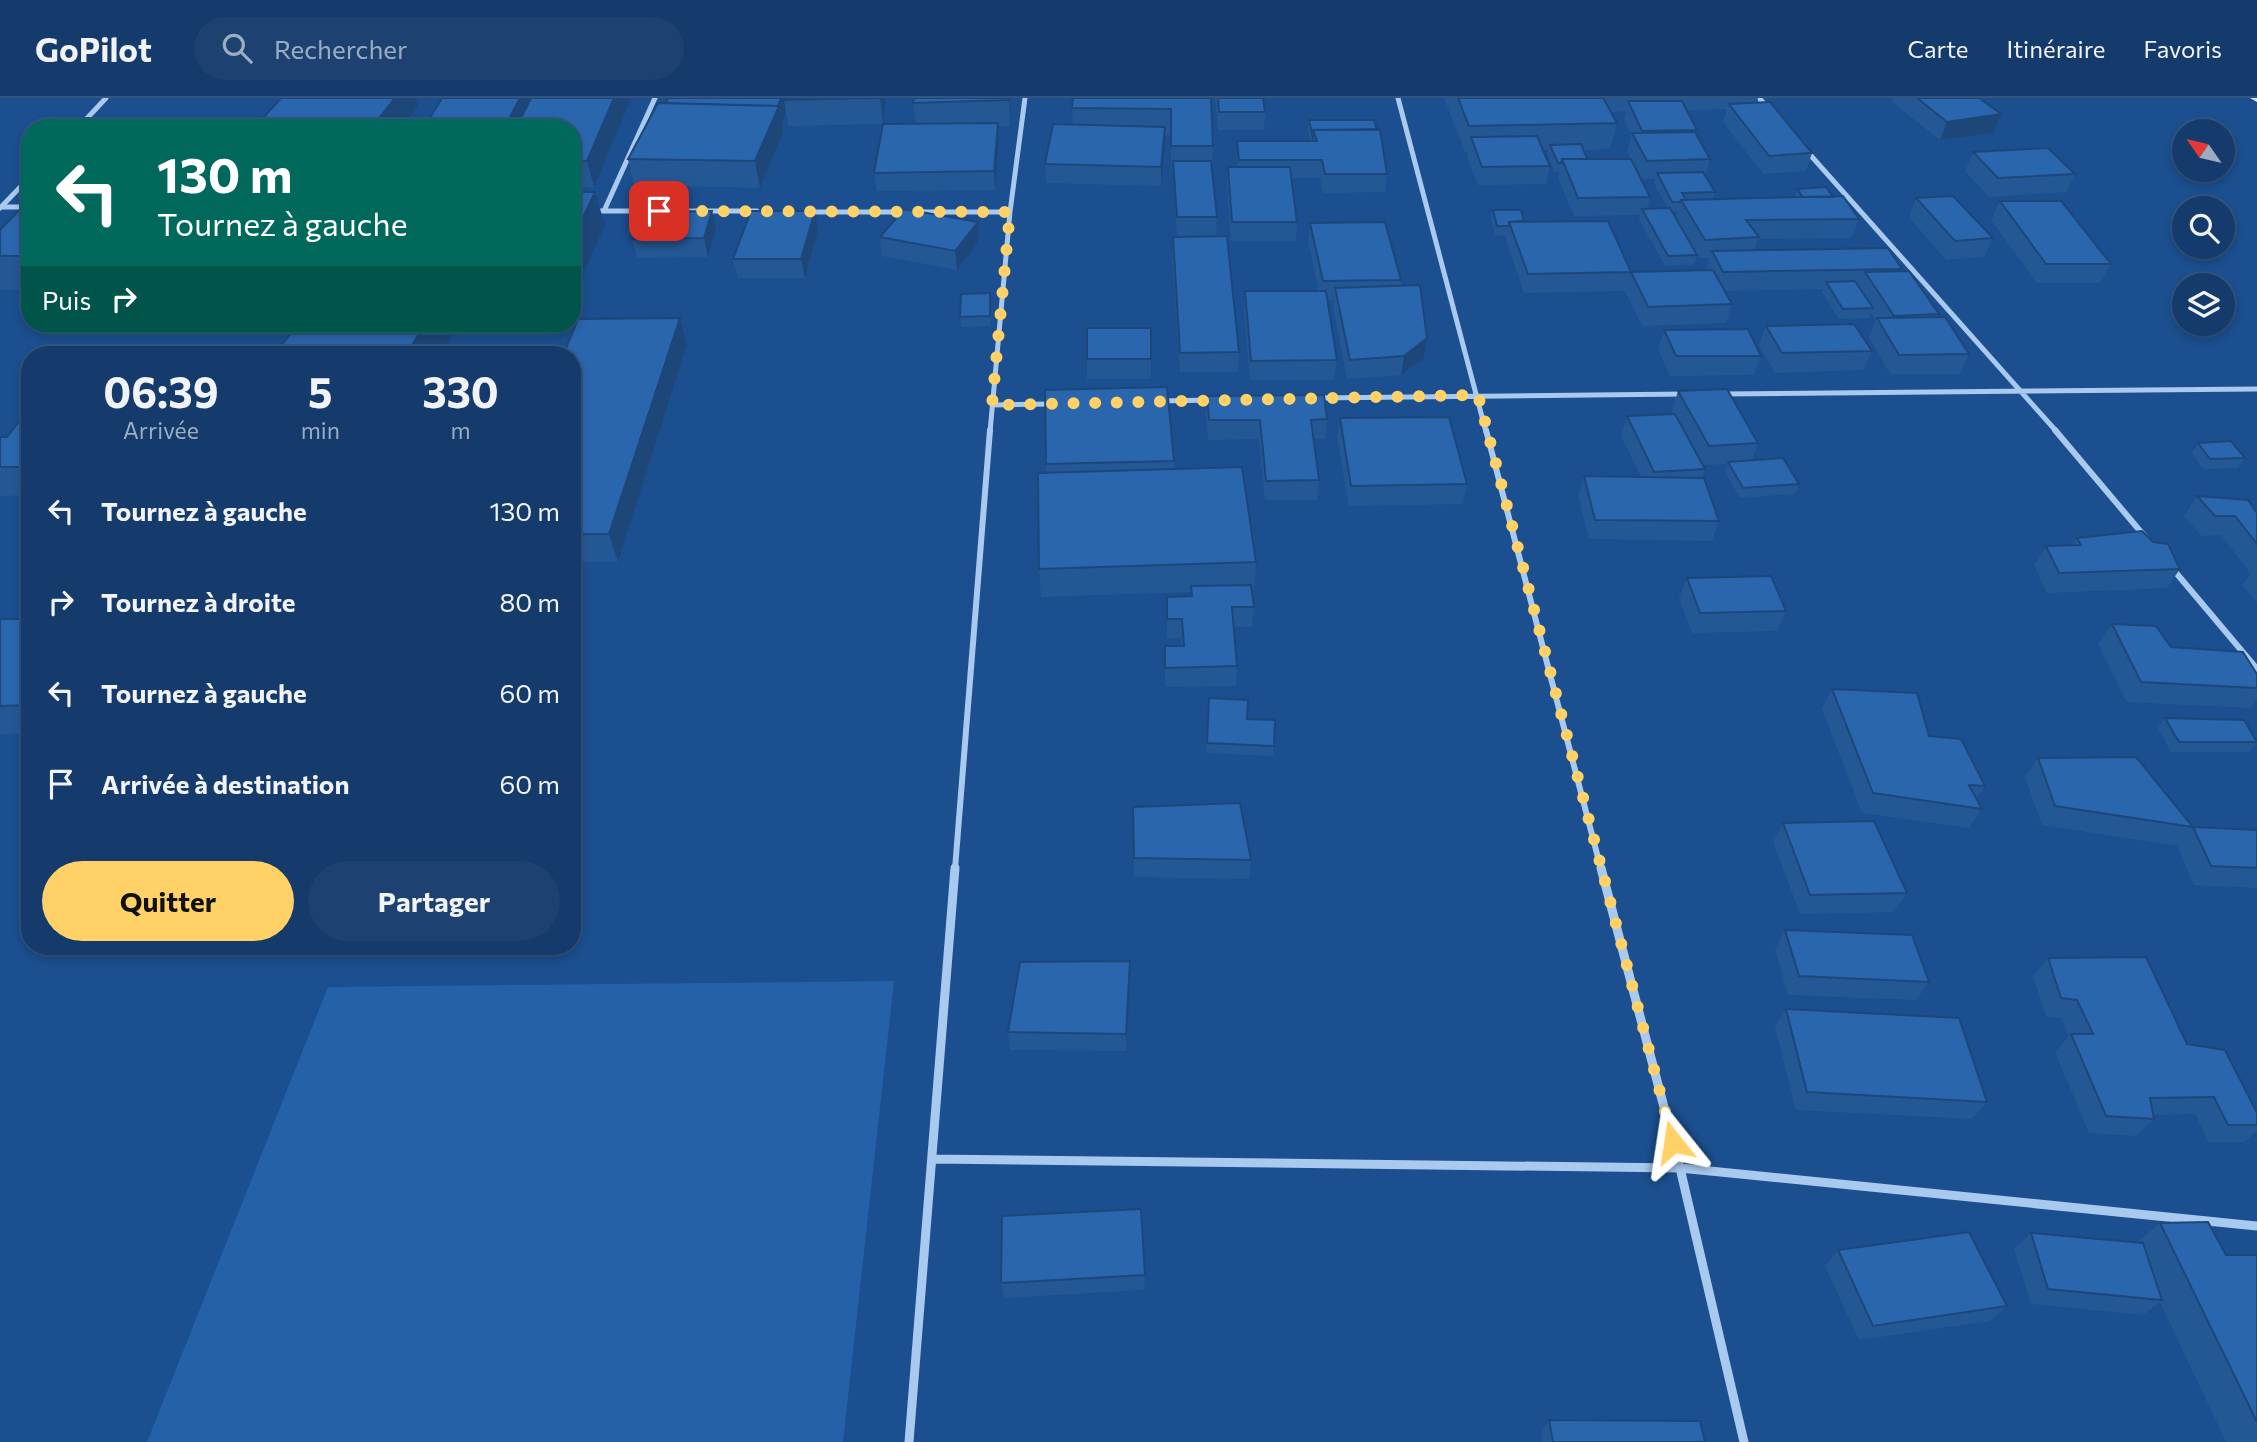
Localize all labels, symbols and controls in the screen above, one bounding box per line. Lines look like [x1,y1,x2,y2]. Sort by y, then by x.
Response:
search box [194,17,684,80]
text: GoPilot [35,28,152,69]
icon: search [218,29,256,67]
text: Rechercher [274,33,407,64]
text: Carte [1908,34,1969,63]
text: Itinéraire [2007,34,2106,63]
text: Favoris [2144,34,2222,63]
north arrow [2172,119,2235,182]
map controls [2172,119,2235,336]
text: 130 m [157,143,292,203]
icon: left [42,147,133,238]
pin [629,181,689,241]
icon: arrive [640,192,678,230]
button: search [2172,196,2235,259]
text: Tournez à gauche [157,203,408,243]
button: layers [2172,273,2235,336]
icon: right [105,280,143,318]
text: Puis [42,284,91,315]
text: 06:39 [103,365,219,417]
text: 5 [308,365,333,417]
text: 330 [422,365,499,417]
text: Arrivée [123,416,199,444]
text: min [301,416,340,444]
text: m [450,416,471,444]
icon: left [42,492,80,530]
text: Tournez à gauche [101,495,307,526]
text: 130 m [489,495,560,526]
icon: right [42,583,80,621]
text: Tournez à droite [101,586,296,617]
text: 80 m [500,586,560,617]
icon: left [42,674,80,712]
text: Tournez à gauche [101,677,307,708]
text: 60 m [500,677,560,708]
icon: arrive [42,765,80,803]
text: Arrivée à destination [101,768,349,799]
text: 60 m [500,768,560,799]
button: Quitter [42,861,294,941]
button: Partager [308,861,560,941]
position arrow [1636,1105,1710,1179]

